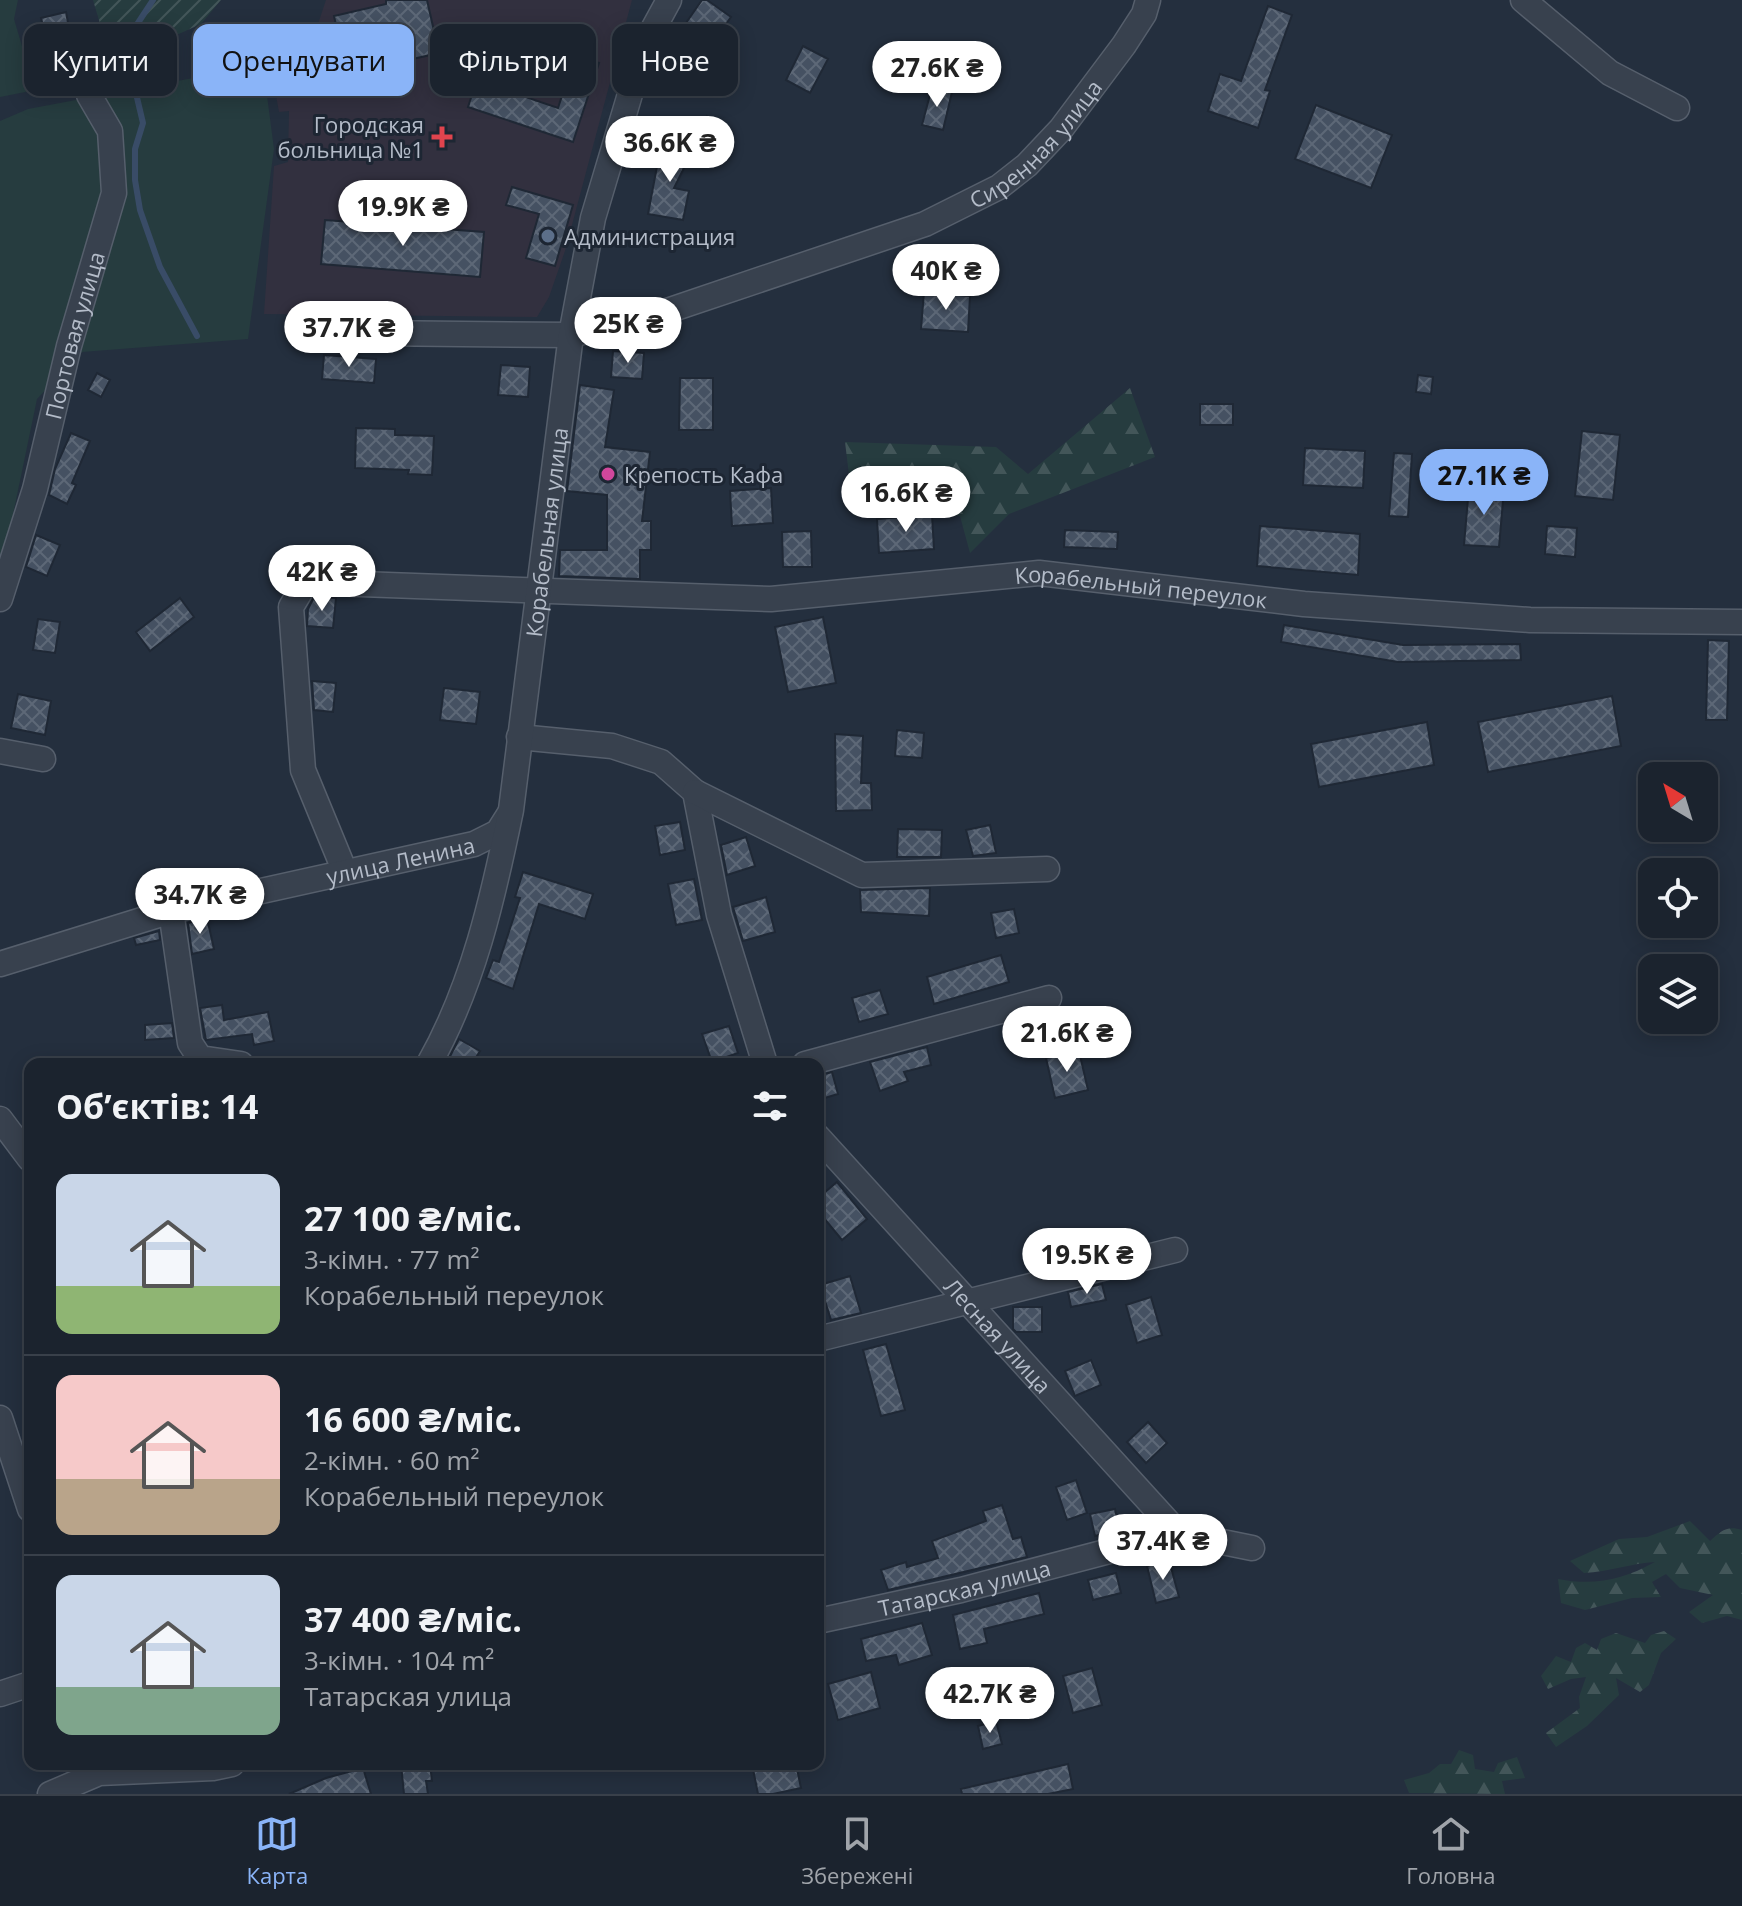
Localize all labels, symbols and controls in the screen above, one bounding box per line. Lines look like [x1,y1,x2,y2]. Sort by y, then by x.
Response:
chip: Купити [24,24,177,96]
chip: Орендувати [193,24,414,96]
chip: Фільтри [430,24,596,96]
chip: Нове [612,24,738,96]
pin: 27.6K ₴ [863,41,1011,109]
text: 27.6K ₴ [890,49,984,85]
street label: Сиренная улица [964,73,1108,215]
place label: Городская больница №1 [278,109,424,164]
pin: 36.6K ₴ [596,116,744,184]
text: 36.6K ₴ [623,124,717,160]
marker: Городская больница №1 [431,126,453,148]
pin: 19.9K ₴ [329,180,477,248]
text: 19.9K ₴ [356,188,450,224]
place label: Администрация [564,221,735,251]
marker: Администрация [539,227,557,245]
pin: 40K ₴ [890,244,1002,312]
street label: Портовая улица [37,248,111,422]
text: 40K ₴ [910,252,982,288]
pin: 25K ₴ [572,297,684,365]
pin: 37.7K ₴ [275,301,423,369]
text: 25K ₴ [592,305,664,341]
text: 37.7K ₴ [302,309,396,345]
street label: Корабельная улица [518,426,574,639]
pin: 27.1K ₴ [1410,449,1558,517]
text: 27.1K ₴ [1437,457,1531,493]
place label: Крепость Кафа [624,459,783,489]
marker: Крепость Кафа [599,465,617,483]
pin: 16.6K ₴ [832,466,980,534]
text: 16.6K ₴ [859,474,953,510]
pin: 42K ₴ [266,545,378,613]
text: 42K ₴ [286,553,358,589]
street label: Корабельный переулок [1013,558,1269,615]
north arrow [1638,762,1718,842]
map controls [1638,762,1718,1034]
street label: улица Ленина [323,829,478,891]
button: locate [1638,858,1718,938]
pin: 34.7K ₴ [126,868,274,936]
text: 34.7K ₴ [153,876,247,912]
button: layers [1638,954,1718,1034]
pin: 21.6K ₴ [993,1006,1141,1074]
text: 21.6K ₴ [1020,1014,1114,1050]
text: Об’єктів: 14 [56,1083,258,1129]
icon: filters [748,1084,792,1128]
text: 27 100 ₴/міс. [304,1195,522,1241]
icon: home [120,1206,216,1302]
pin: 19.5K ₴ [1013,1228,1161,1296]
text: 19.5K ₴ [1040,1236,1134,1272]
text: 3-кімн. · 77 m² [304,1241,480,1277]
street label: Лесная улица [938,1271,1059,1399]
text: Корабельный переулок [304,1277,604,1313]
text: 16 600 ₴/міс. [304,1396,522,1442]
icon: home [120,1407,216,1503]
text: 2-кімн. · 60 m² [304,1442,480,1478]
text: Корабельный переулок [304,1478,604,1514]
pin: 37.4K ₴ [1089,1514,1237,1582]
text: 37.4K ₴ [1116,1522,1210,1558]
street label: Татарская улица [875,1552,1054,1623]
text: 37 400 ₴/міс. [304,1596,522,1642]
icon: home [120,1607,216,1703]
text: 3-кімн. · 104 m² [304,1642,494,1678]
pin: 42.7K ₴ [916,1667,1064,1735]
text: 42.7K ₴ [943,1675,1037,1711]
text: Татарская улица [304,1678,512,1714]
tab: Карта [246,1812,308,1890]
tab: Збережені [801,1812,913,1890]
tab: Головна [1406,1812,1496,1890]

